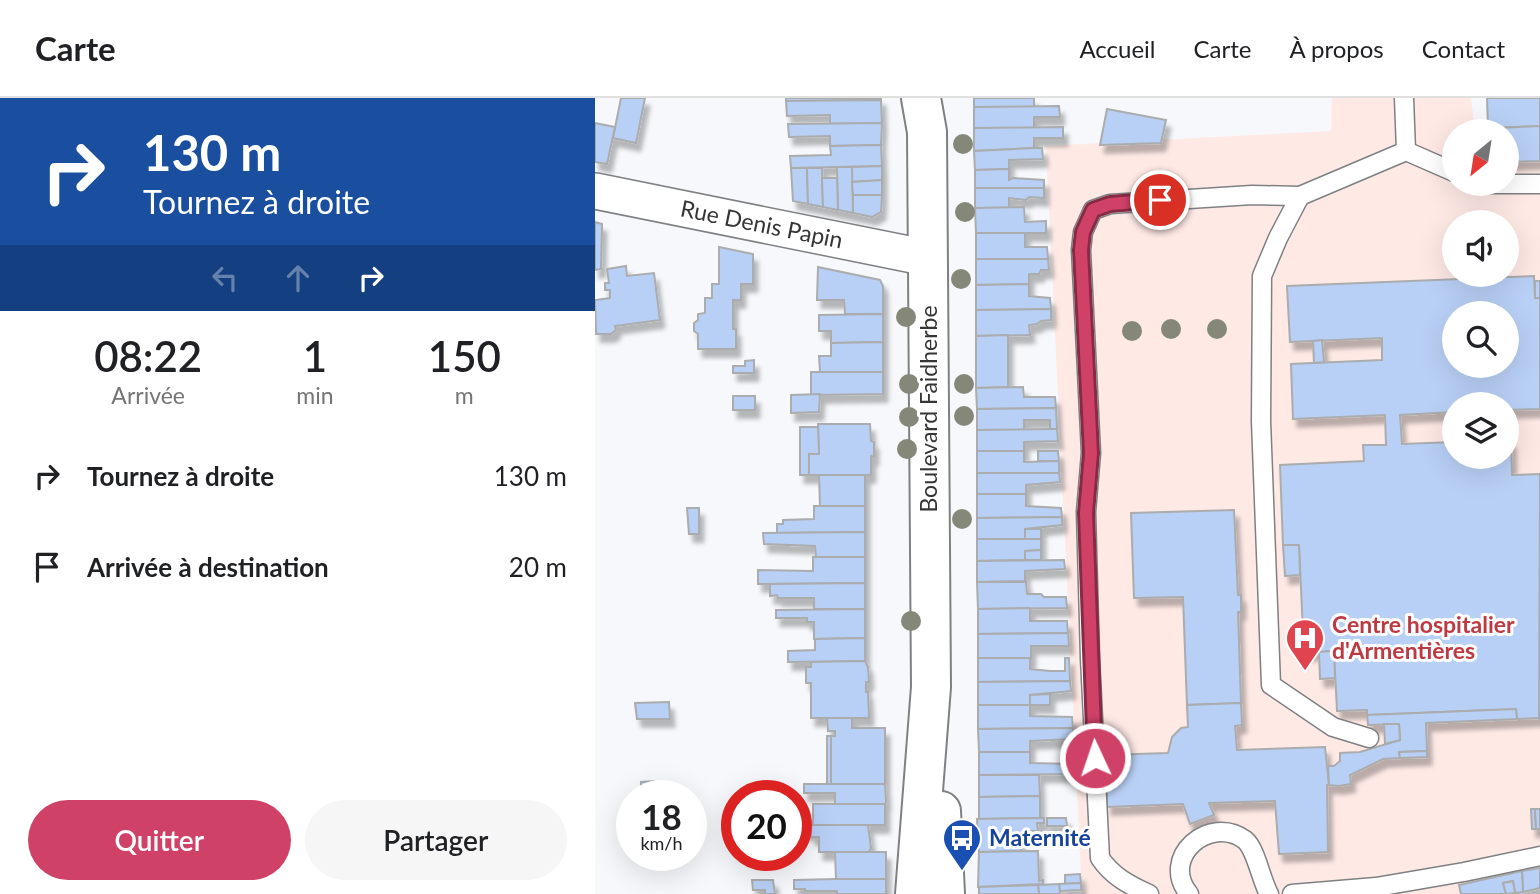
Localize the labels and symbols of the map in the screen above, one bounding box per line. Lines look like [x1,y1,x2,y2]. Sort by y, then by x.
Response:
north arrow [1442,119,1519,196]
pin [1130,170,1190,230]
street label: Rue Denis Papin [678,194,845,254]
street label: Boulevard Faidherbe [914,305,942,513]
place label: Centre hospitalier d'Armentières [1332,610,1515,664]
hospital icon: Centre hospitalier d'Armentières [1284,617,1326,672]
position arrow [1058,721,1132,795]
speed limit sign: 20 [721,780,812,871]
bus stop icon: Maternité [941,817,983,872]
place label: Maternité [989,823,1091,851]

